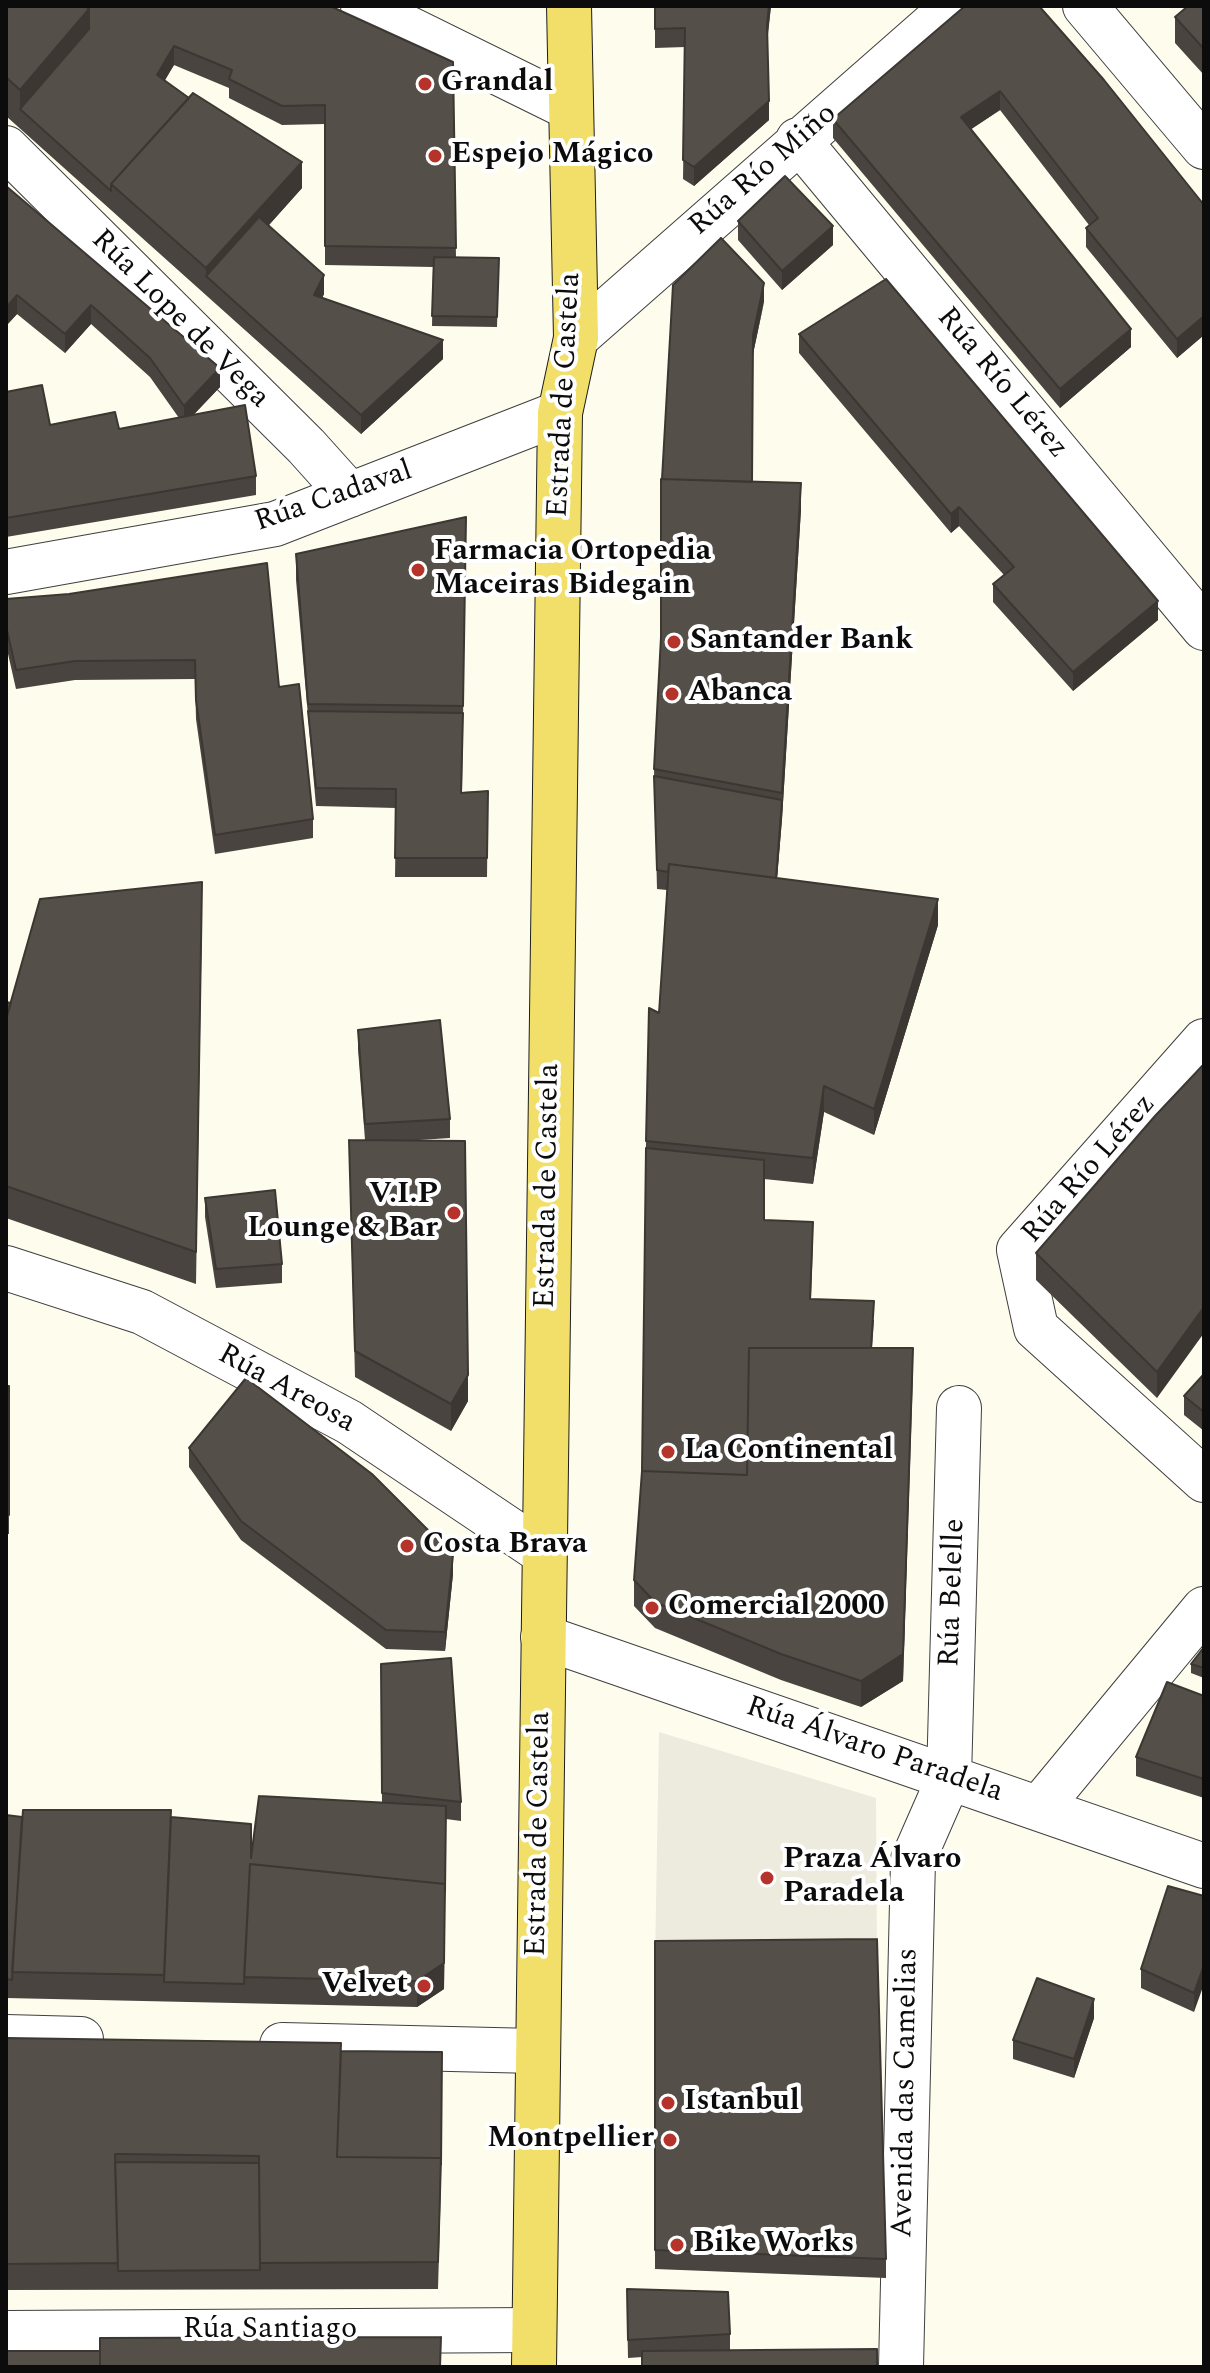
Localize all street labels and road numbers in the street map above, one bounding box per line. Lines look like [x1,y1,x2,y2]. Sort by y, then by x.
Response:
street label: Rúa Río Miño [683,97,845,245]
street label: Rúa Lope de Vega [82,223,276,417]
street label: Estrada de Castela [542,271,590,519]
street label: Rúa Río Lérez [927,301,1075,467]
street label: Rúa Cadaval [250,454,418,542]
street label: Estrada de Castela [529,1063,569,1309]
street label: Rúa Río Lérez [1015,1088,1165,1252]
street label: Rúa Areosa [211,1338,361,1442]
street label: Rúa Belelle [933,1518,975,1668]
street label: Rúa Álvaro Paradela [741,1690,1007,1812]
street label: Estrada de Castela [520,1711,560,1957]
street label: Avenida das Camelias [886,1948,928,2238]
street label: Rúa Santiago [183,2313,357,2349]

